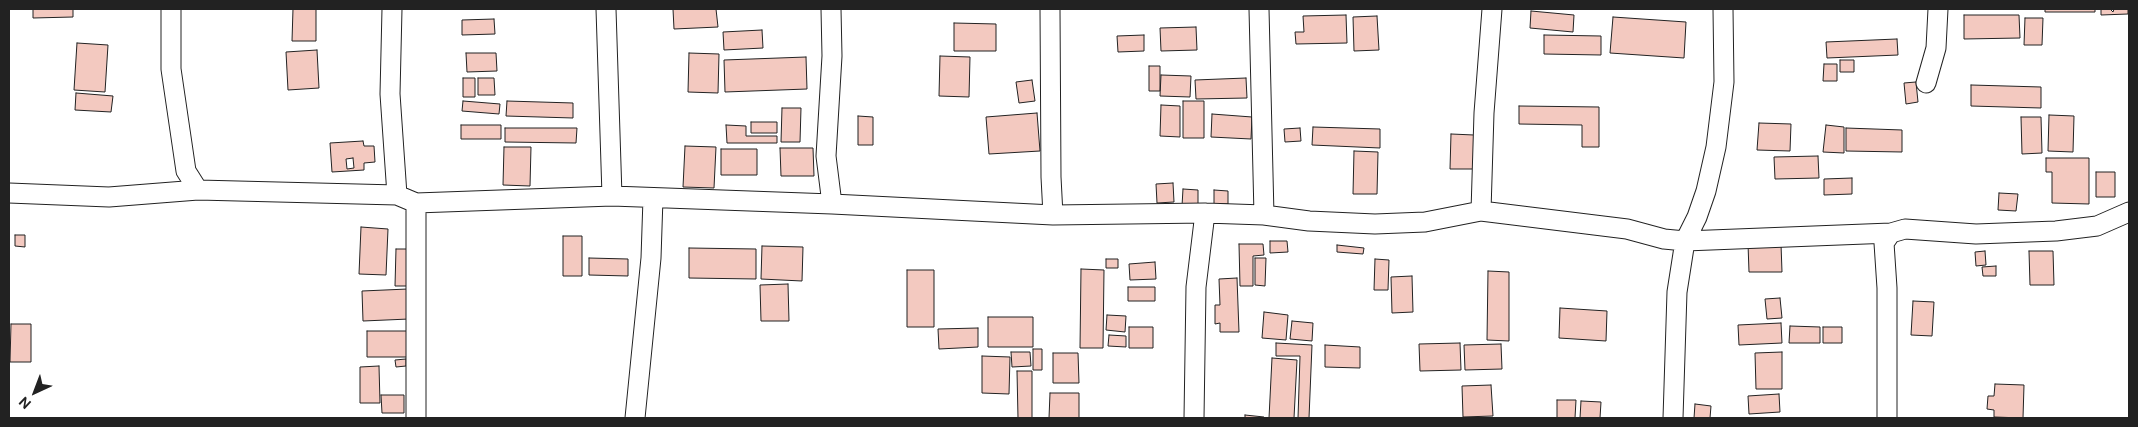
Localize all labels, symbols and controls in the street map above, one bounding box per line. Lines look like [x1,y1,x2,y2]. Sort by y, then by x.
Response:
north arrow [10,367,60,417]
text: N [15,393,35,413]

